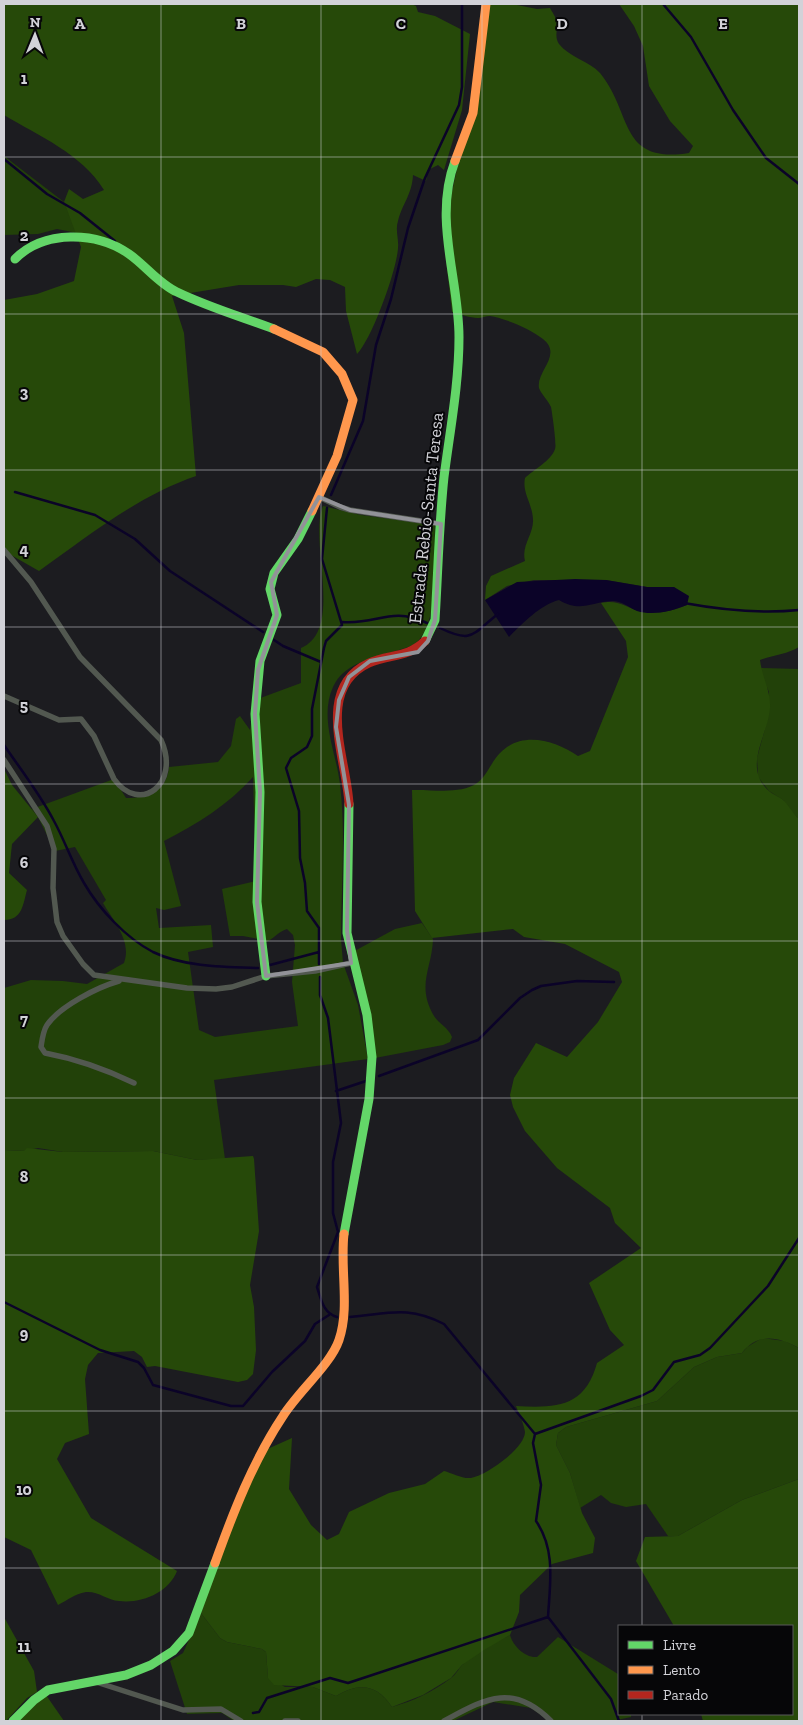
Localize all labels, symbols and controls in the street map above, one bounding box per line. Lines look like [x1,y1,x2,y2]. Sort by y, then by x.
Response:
north arrow [10,10,60,60]
text: N [30,14,41,31]
text: A [75,14,86,33]
text: B [236,14,246,33]
text: C [396,14,406,33]
text: D [556,14,568,33]
text: E [718,14,728,33]
text: 1 [21,69,28,88]
text: 2 [20,226,29,245]
text: 3 [20,383,29,402]
street label: Estrada Rebio-Santa Teresa [404,411,448,625]
text: 4 [19,540,29,559]
text: 5 [20,696,28,715]
text: 6 [20,853,29,872]
text: 7 [20,1010,28,1029]
text: 8 [20,1167,29,1186]
text: 9 [20,1324,29,1343]
text: 10 [16,1480,32,1499]
legend [618,1625,793,1715]
text: Livre [663,1636,696,1654]
text: 11 [18,1637,31,1656]
text: Lento [663,1661,700,1679]
text: Parado [663,1686,709,1704]

